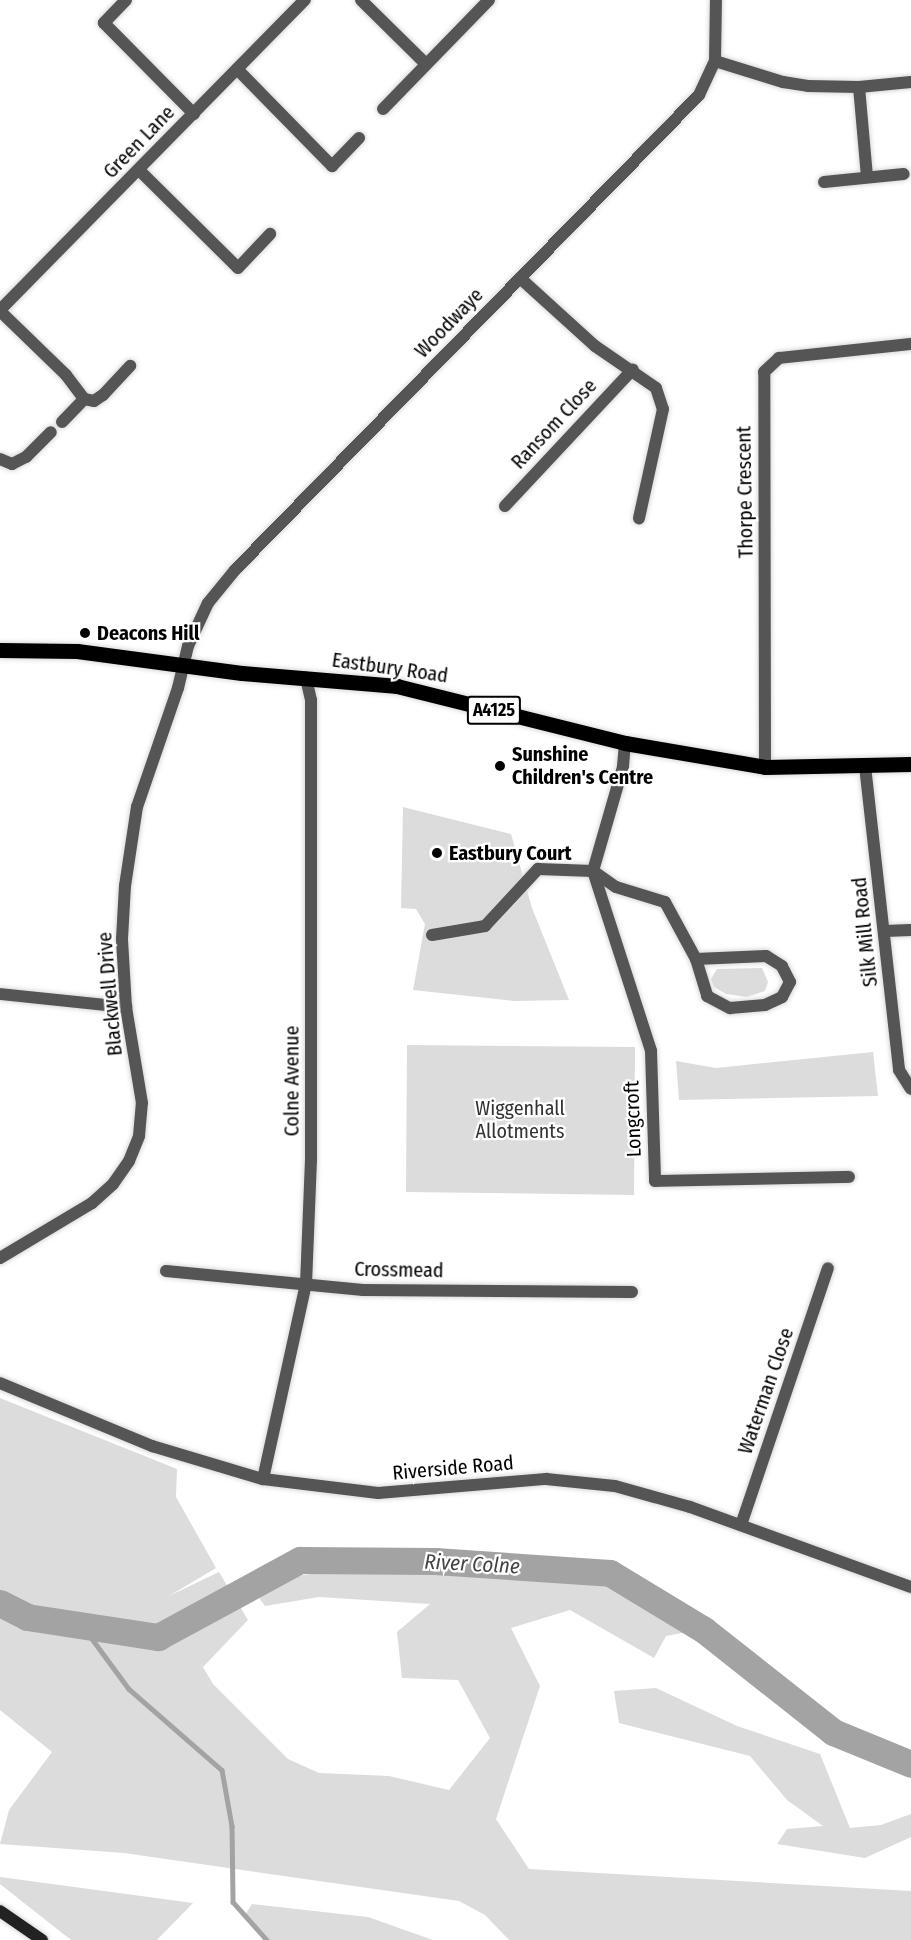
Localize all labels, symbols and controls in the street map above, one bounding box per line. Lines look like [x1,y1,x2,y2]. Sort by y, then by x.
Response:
street label: Green Lane [98,101,180,183]
street label: Woodwaye [410,283,488,363]
street label: Ransom Close [506,374,602,474]
street label: Thorpe Crescent [732,426,758,558]
place label: Deacons Hill [97,621,199,645]
marker: Deacons Hill [78,626,92,640]
street label: Eastbury Road [330,648,450,688]
road number: A4125 [466,695,522,725]
place label: Sunshine Children's Centre [512,742,653,789]
marker: Sunshine Children's Centre [493,759,507,773]
place label: Eastbury Court [449,841,572,865]
marker: Eastbury Court [430,846,444,860]
street label: Silk Mill Road [847,876,883,988]
street label: Blackwell Drive [93,931,127,1057]
street label: Colne Avenue [280,1026,304,1136]
street label: Longcroft [620,1080,646,1158]
park label: Wiggenhall Allotments [475,1096,565,1143]
street label: Crossmead [354,1257,444,1283]
street label: Waterman Close [733,1325,799,1457]
street label: Riverside Road [391,1451,515,1485]
water label: River Colne [424,1549,520,1579]

